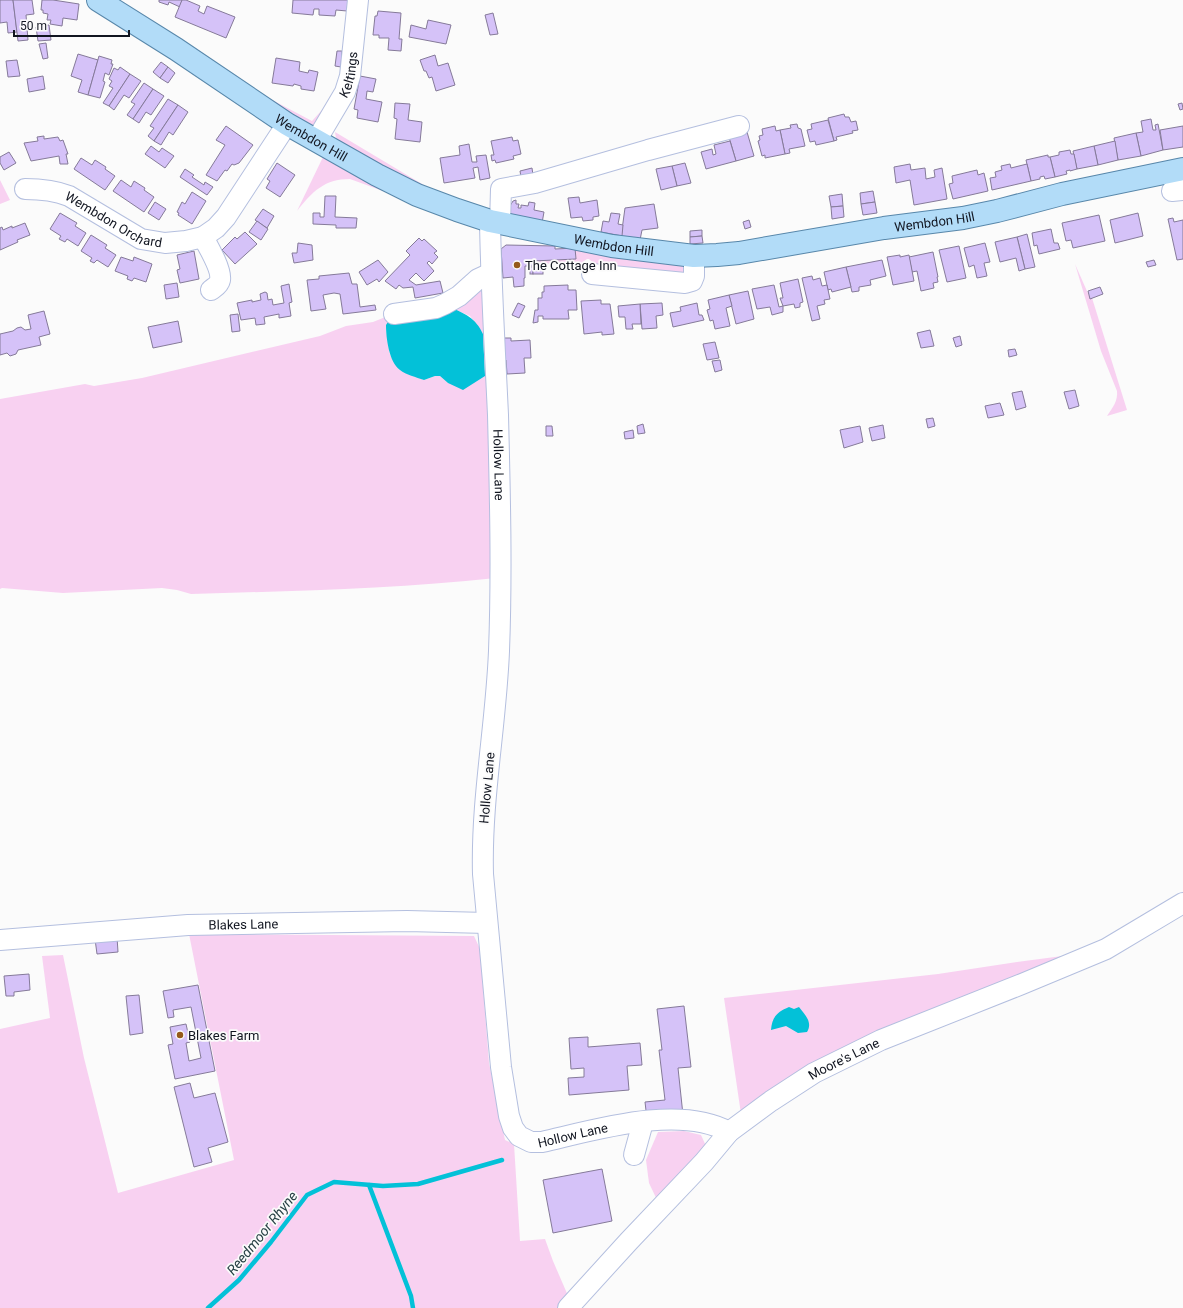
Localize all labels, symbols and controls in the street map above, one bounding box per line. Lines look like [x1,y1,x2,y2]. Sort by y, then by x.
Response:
scale bar [14,12,129,38]
text: 50 m [20,19,47,33]
street label: Keltings [336,50,360,100]
street label: Wembdon Hill [272,111,350,164]
street label: Wembdon Orchard [63,188,163,250]
street label: Wembdon Hill [893,208,976,234]
street label: Wembdon Hill [573,231,655,259]
place label: The Cottage Inn [525,258,617,273]
marker: The Cottage Inn [512,260,522,270]
street label: Hollow Lane [491,429,507,501]
street label: Hollow Lane [476,752,498,824]
street label: Blakes Lane [208,916,279,932]
place label: Blakes Farm [188,1028,259,1043]
marker: Blakes Farm [175,1030,185,1040]
street label: Moore's Lane [805,1035,882,1082]
street label: Hollow Lane [536,1120,609,1150]
water label: Reedmoor Rhyne [223,1188,301,1278]

